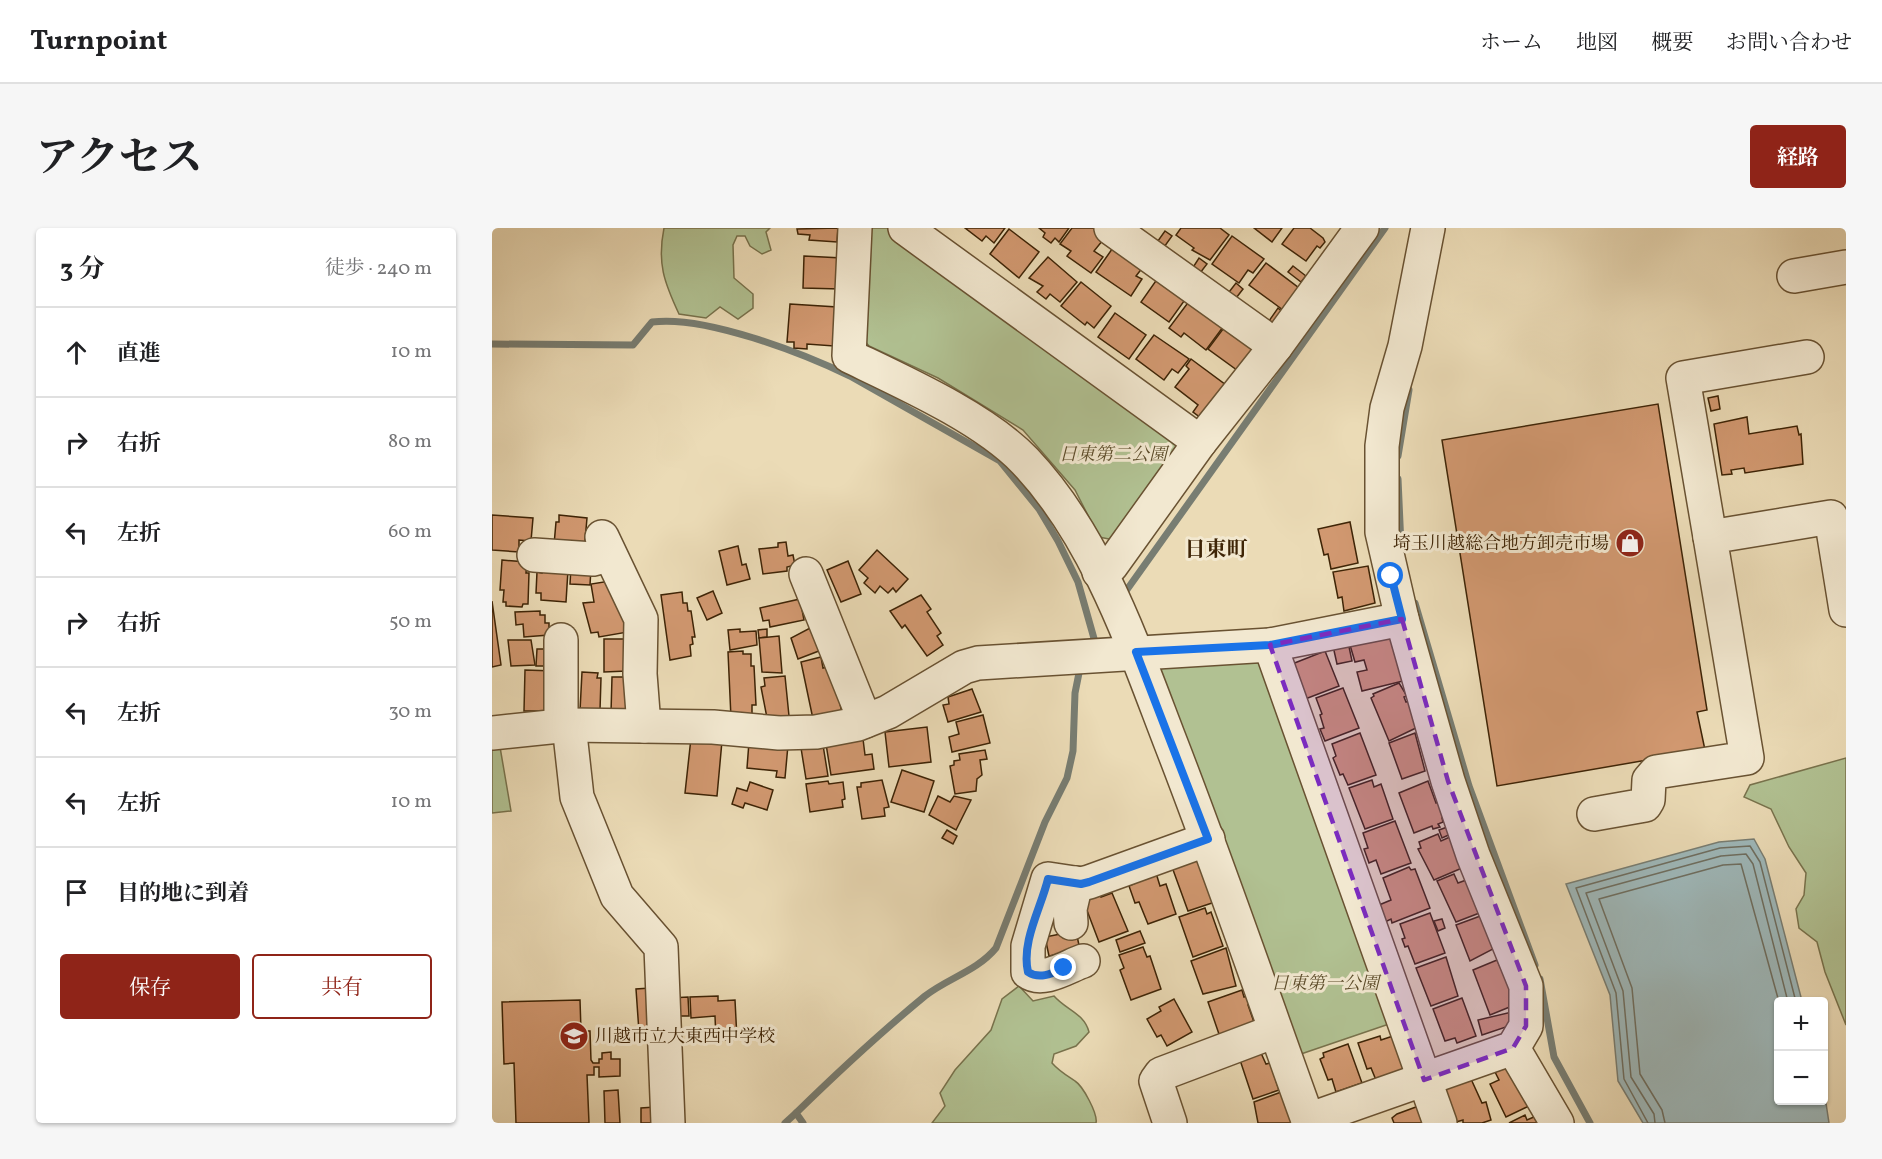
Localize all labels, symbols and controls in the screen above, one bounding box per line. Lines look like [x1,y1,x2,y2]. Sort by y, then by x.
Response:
text: Turnpoint [30,22,167,61]
text: ホーム [1480,29,1543,58]
text: 地図 [1576,29,1618,58]
text: 概要 [1651,29,1693,58]
text: お問い合わせ [1726,29,1852,58]
button: 経路 [1750,125,1846,188]
text: アクセス [36,131,203,190]
text: 3 分 [60,252,104,288]
text: 徒歩 · 240 m [325,255,432,283]
icon: ahead [60,336,93,369]
text: 10 m [391,338,432,366]
text: 直進 [117,339,161,370]
icon: right [60,426,93,459]
text: 80 m [388,428,432,456]
text: 右折 [117,429,161,460]
park label: 日東第二公園 [1059,443,1170,468]
icon: left [60,516,93,549]
text: 60 m [388,518,432,546]
text: 左折 [117,519,161,550]
shop icon: 埼玉川越総合地方卸売市場 [1614,527,1646,559]
place label: 埼玉川越総合地方卸売市場 [1393,532,1609,557]
district label: 日東町 [1185,536,1248,565]
route start [1377,562,1403,588]
icon: right [60,606,93,639]
text: 50 m [389,608,432,636]
text: 右折 [117,609,161,640]
icon: left [60,696,93,729]
text: 30 m [388,698,432,726]
text: 左折 [117,699,161,730]
icon: left [60,786,93,819]
text: 10 m [391,788,432,816]
text: 左折 [117,789,161,820]
icon: arrive [60,876,93,909]
text: 目的地に到着 [117,879,249,910]
button: 保存 [60,954,240,1019]
button: 共有 [252,954,432,1019]
route end [1050,954,1076,980]
park label: 日東第一公園 [1271,972,1382,997]
map controls [1774,997,1828,1105]
button: + [1774,997,1828,1051]
school or university icon: 川越市立大東西中学校 [558,1020,590,1052]
place label: 川越市立大東西中学校 [595,1025,775,1050]
button: − [1774,1051,1828,1105]

